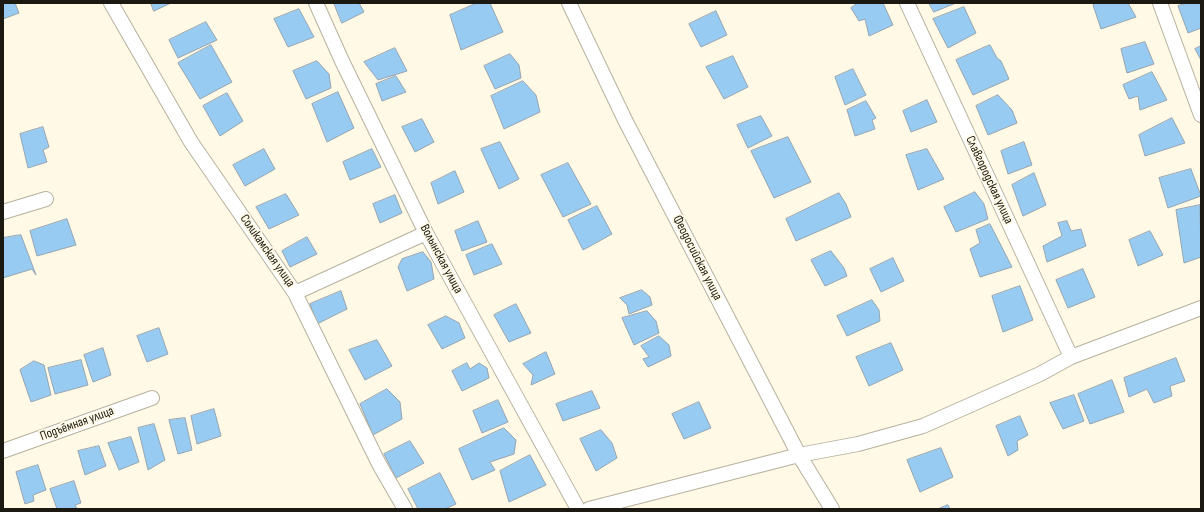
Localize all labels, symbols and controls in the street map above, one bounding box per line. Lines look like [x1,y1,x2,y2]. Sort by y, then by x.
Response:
street label: Славгородская улица [962,133,1016,227]
street label: Соликамская улица [236,212,298,290]
street label: Феодосийская улица [669,213,725,303]
street label: Волынская улица [416,222,466,296]
street label: Подъёмная улица [38,403,116,445]

